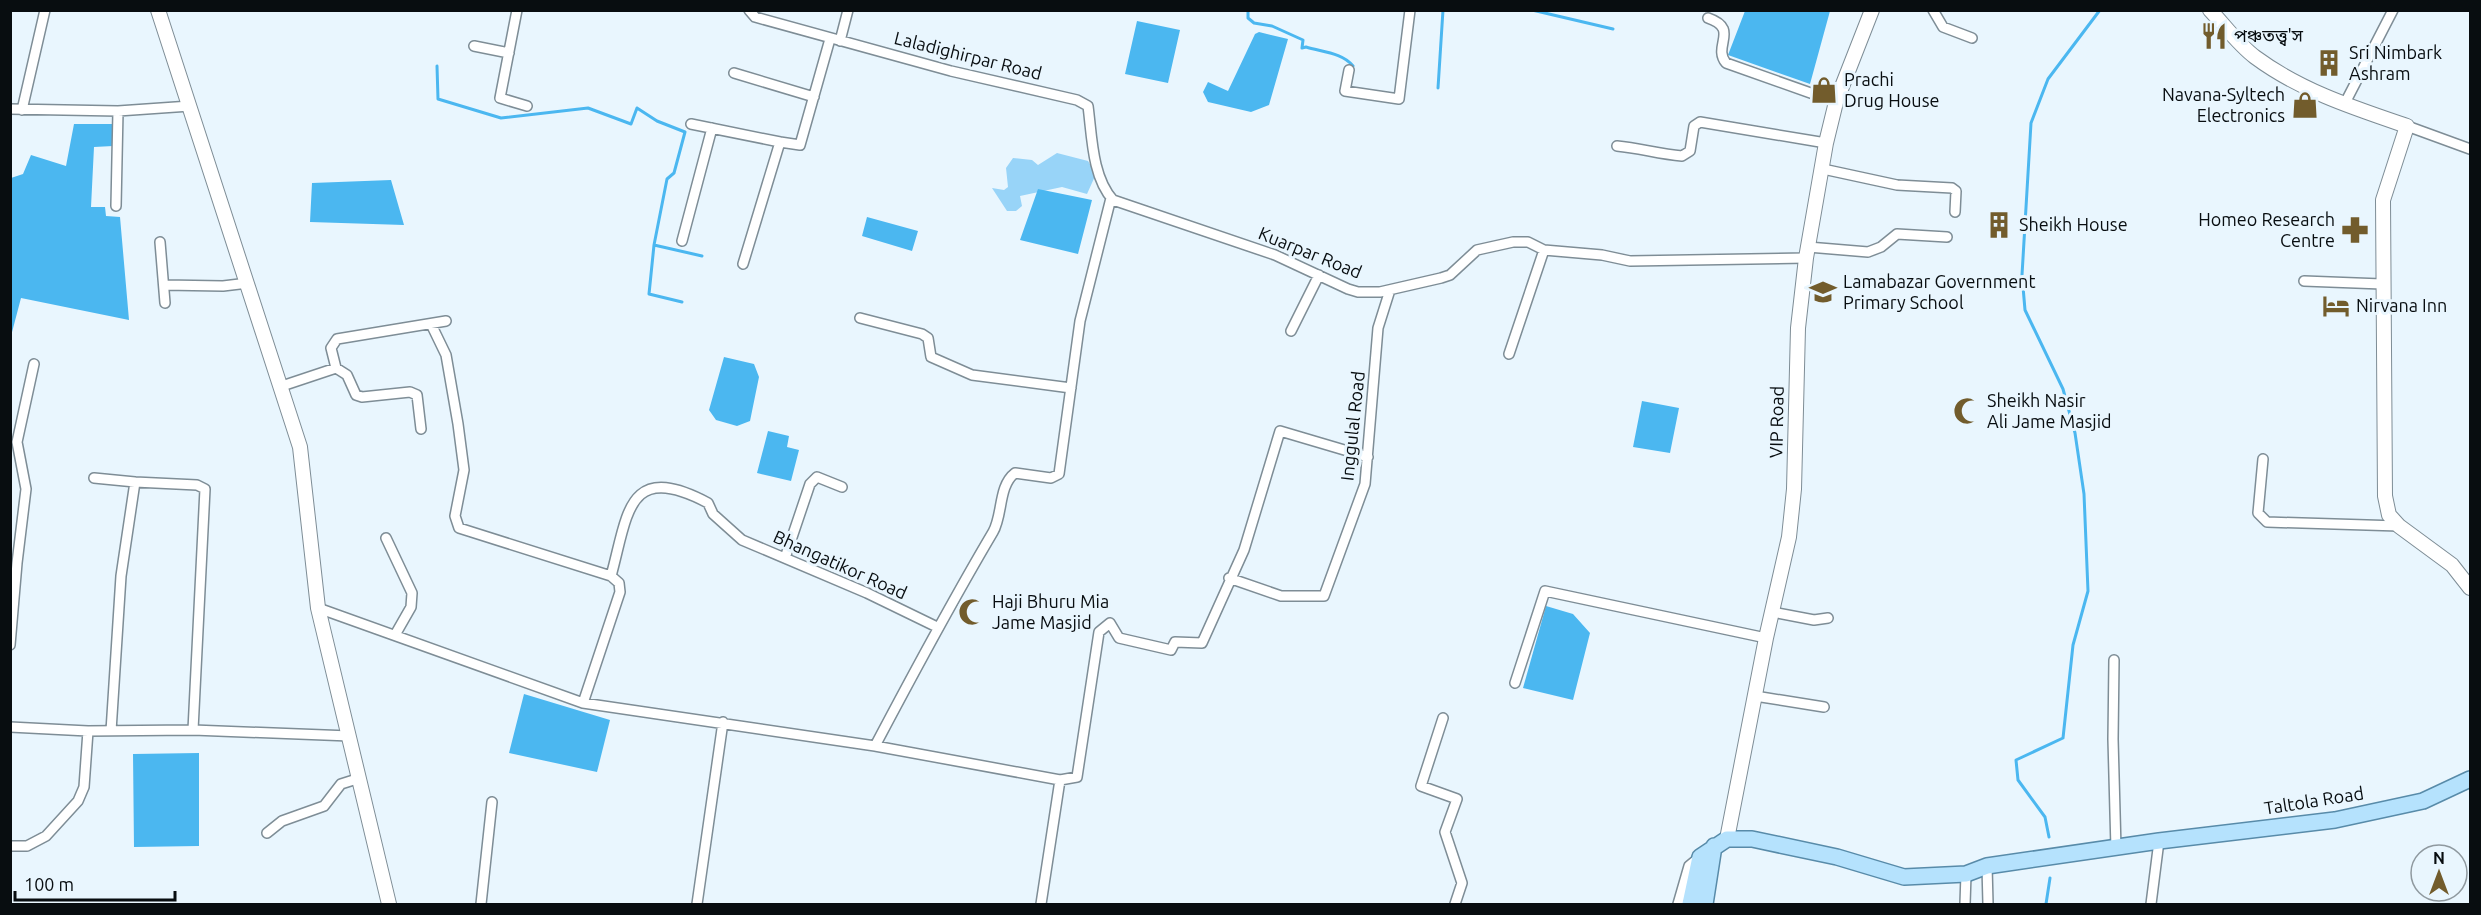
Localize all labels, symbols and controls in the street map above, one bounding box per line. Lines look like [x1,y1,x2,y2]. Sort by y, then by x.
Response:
restaurant icon: পঞ্চতত্ত্ব'স [2199,21,2229,51]
place label: পঞ্চতত্ত্ব'স [2234,25,2304,46]
street label: Laladighirpar Road [892,27,1044,83]
place label: Sri Nimbark Ashram [2349,42,2442,83]
building icon: Sri Nimbark Ashram [2314,48,2344,78]
place label: Prachi Drug House [1844,69,1939,110]
shop icon: Prachi Drug House [1809,75,1839,105]
place label: Navana-Syltech Electronics [2162,84,2285,125]
shop icon: Navana-Syltech Electronics [2290,90,2320,120]
place label: Homeo Research Centre [2198,209,2335,250]
building icon: Sheikh House [1984,210,2014,240]
place label: Sheikh House [2019,214,2128,234]
pharmacy icon: Homeo Research Centre [2340,215,2370,245]
street label: Kuarpar Road [1256,222,1365,282]
place label: Lamabazar Government Primary School [1843,271,2035,312]
school or university icon: Lamabazar Government Primary School [1808,277,1838,307]
hotel icon: Nirvana Inn [2321,291,2351,321]
place label: Nirvana Inn [2356,295,2447,315]
street label: Inggulal Road [1336,370,1368,482]
street label: VIP Road [1765,386,1787,458]
place label: Sheikh Nasir Ali Jame Masjid [1987,390,2112,431]
mosque icon: Sheikh Nasir Ali Jame Masjid [1952,396,1982,426]
street label: Bhangatikor Road [771,526,910,603]
place label: Haji Bhuru Mia Jame Masjid [992,591,1109,632]
mosque icon: Haji Bhuru Mia Jame Masjid [957,597,987,627]
street label: Taltola Road [2263,782,2365,818]
north arrow [2409,843,2469,903]
text: N [2433,849,2445,867]
scale bar [15,864,176,902]
text: 100 m [24,874,74,894]

